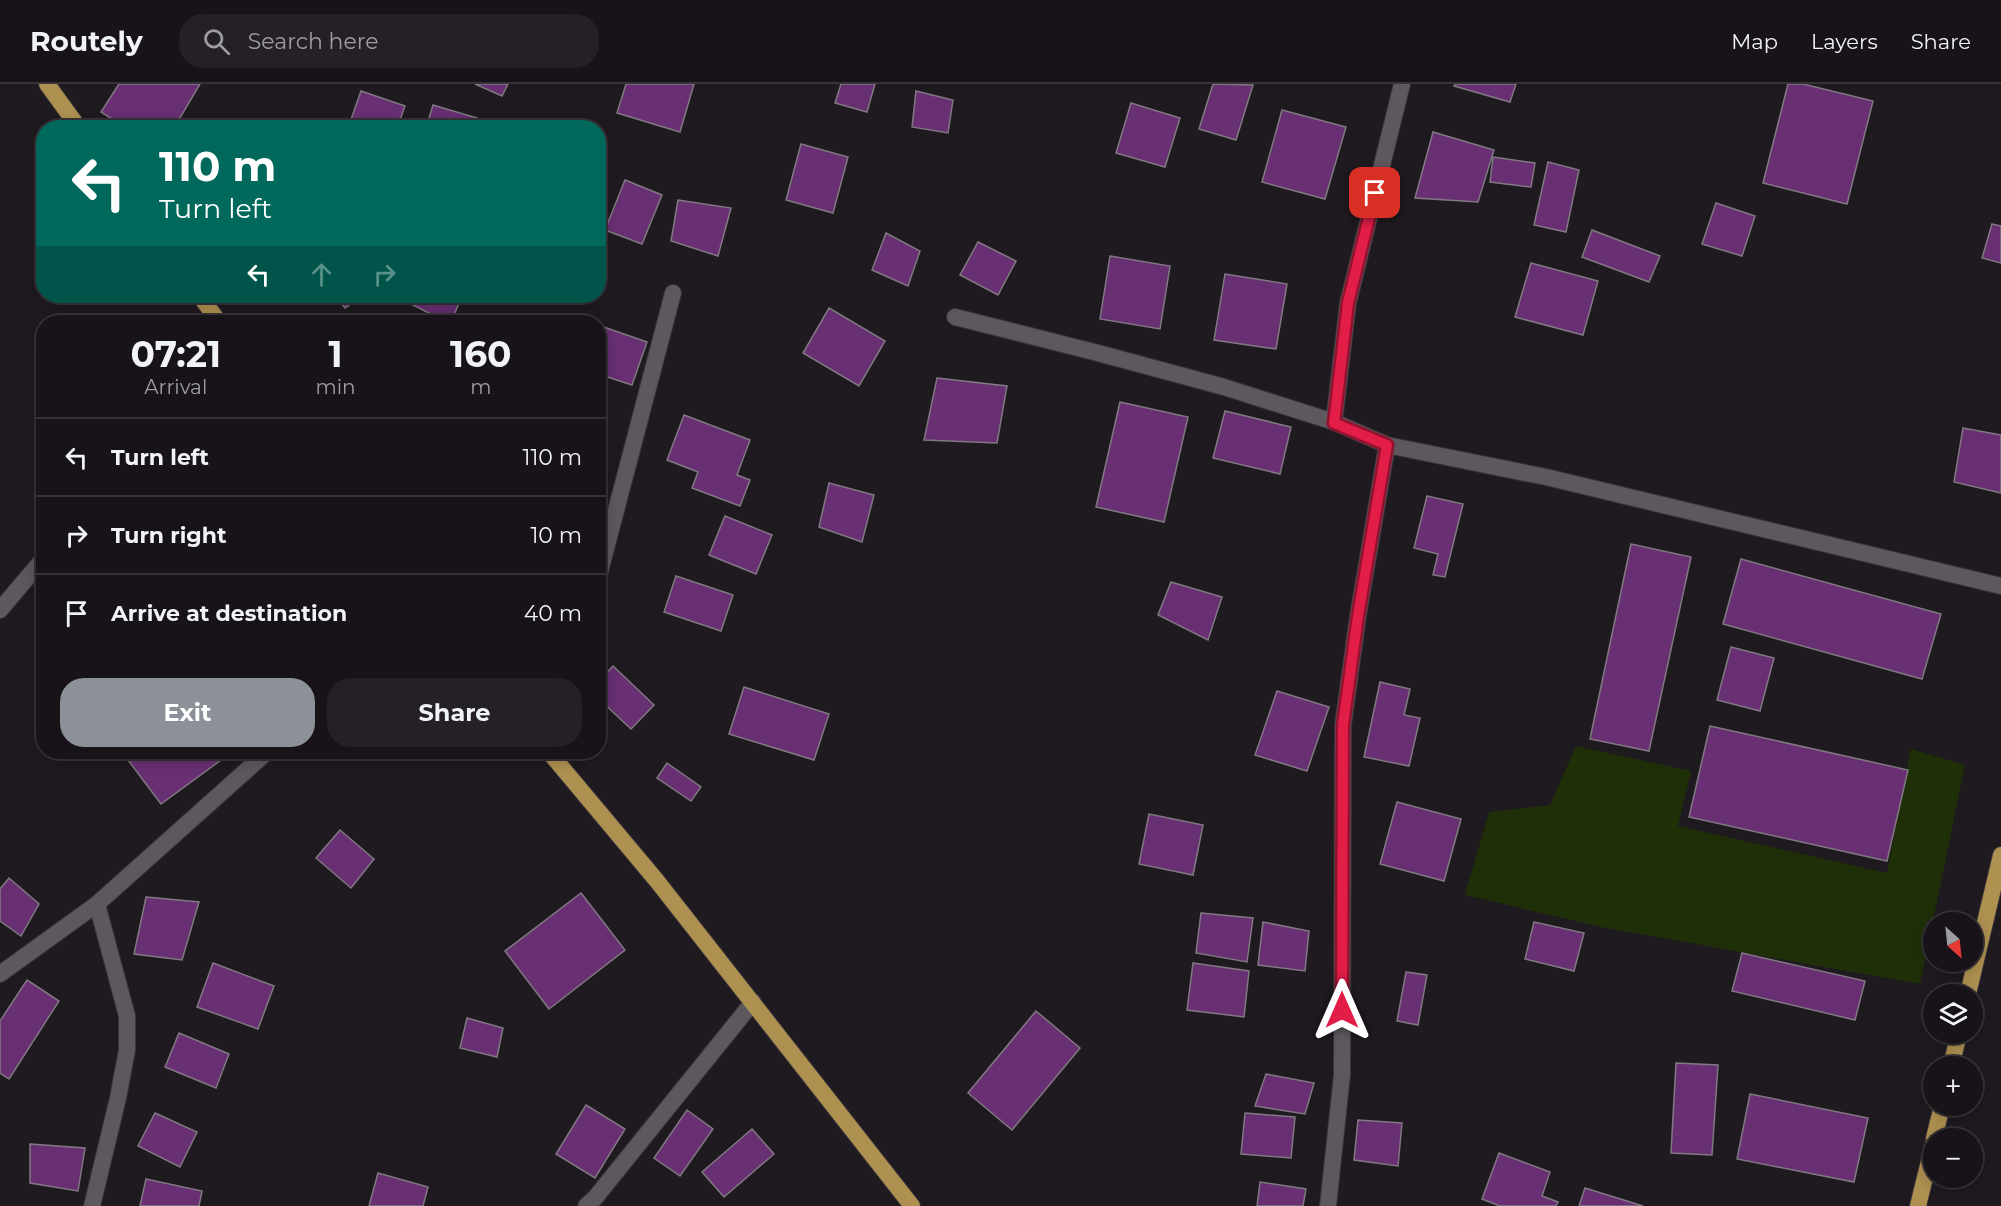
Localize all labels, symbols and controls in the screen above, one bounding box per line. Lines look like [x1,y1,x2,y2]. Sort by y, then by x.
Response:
search box [179,14,599,68]
text: Routely [30,24,143,58]
icon: search [200,25,233,58]
text: Search here [248,28,379,55]
text: Map [1731,29,1778,54]
text: Layers [1811,29,1878,54]
text: Share [1911,29,1971,54]
text: 110 m [159,140,276,192]
icon: left [60,144,138,222]
pin [1349,167,1400,218]
icon: arrive [1358,176,1391,209]
text: Turn left [159,192,272,225]
icon: left [242,258,275,291]
icon: ahead [305,258,338,291]
icon: right [368,258,401,291]
text: 07:21 [130,332,221,376]
text: 1 [329,332,343,376]
text: 160 [450,332,512,376]
text: Arrival [144,375,207,399]
text: min [316,375,356,399]
text: m [470,375,491,399]
icon: left [60,441,93,474]
text: Turn left [111,444,209,471]
text: 110 m [522,444,582,471]
icon: right [60,519,93,552]
text: Turn right [111,522,226,549]
text: 10 m [530,522,582,549]
icon: arrive [60,597,93,630]
text: Arrive at destination [111,600,347,627]
text: 40 m [524,600,582,627]
button: Exit [60,678,315,747]
button: Share [327,678,582,747]
north arrow [1923,912,1983,972]
map controls [1923,912,1983,1188]
position arrow [1310,978,1374,1042]
button: layers [1923,984,1983,1044]
button: + [1923,1056,1983,1116]
button: − [1923,1128,1983,1188]

